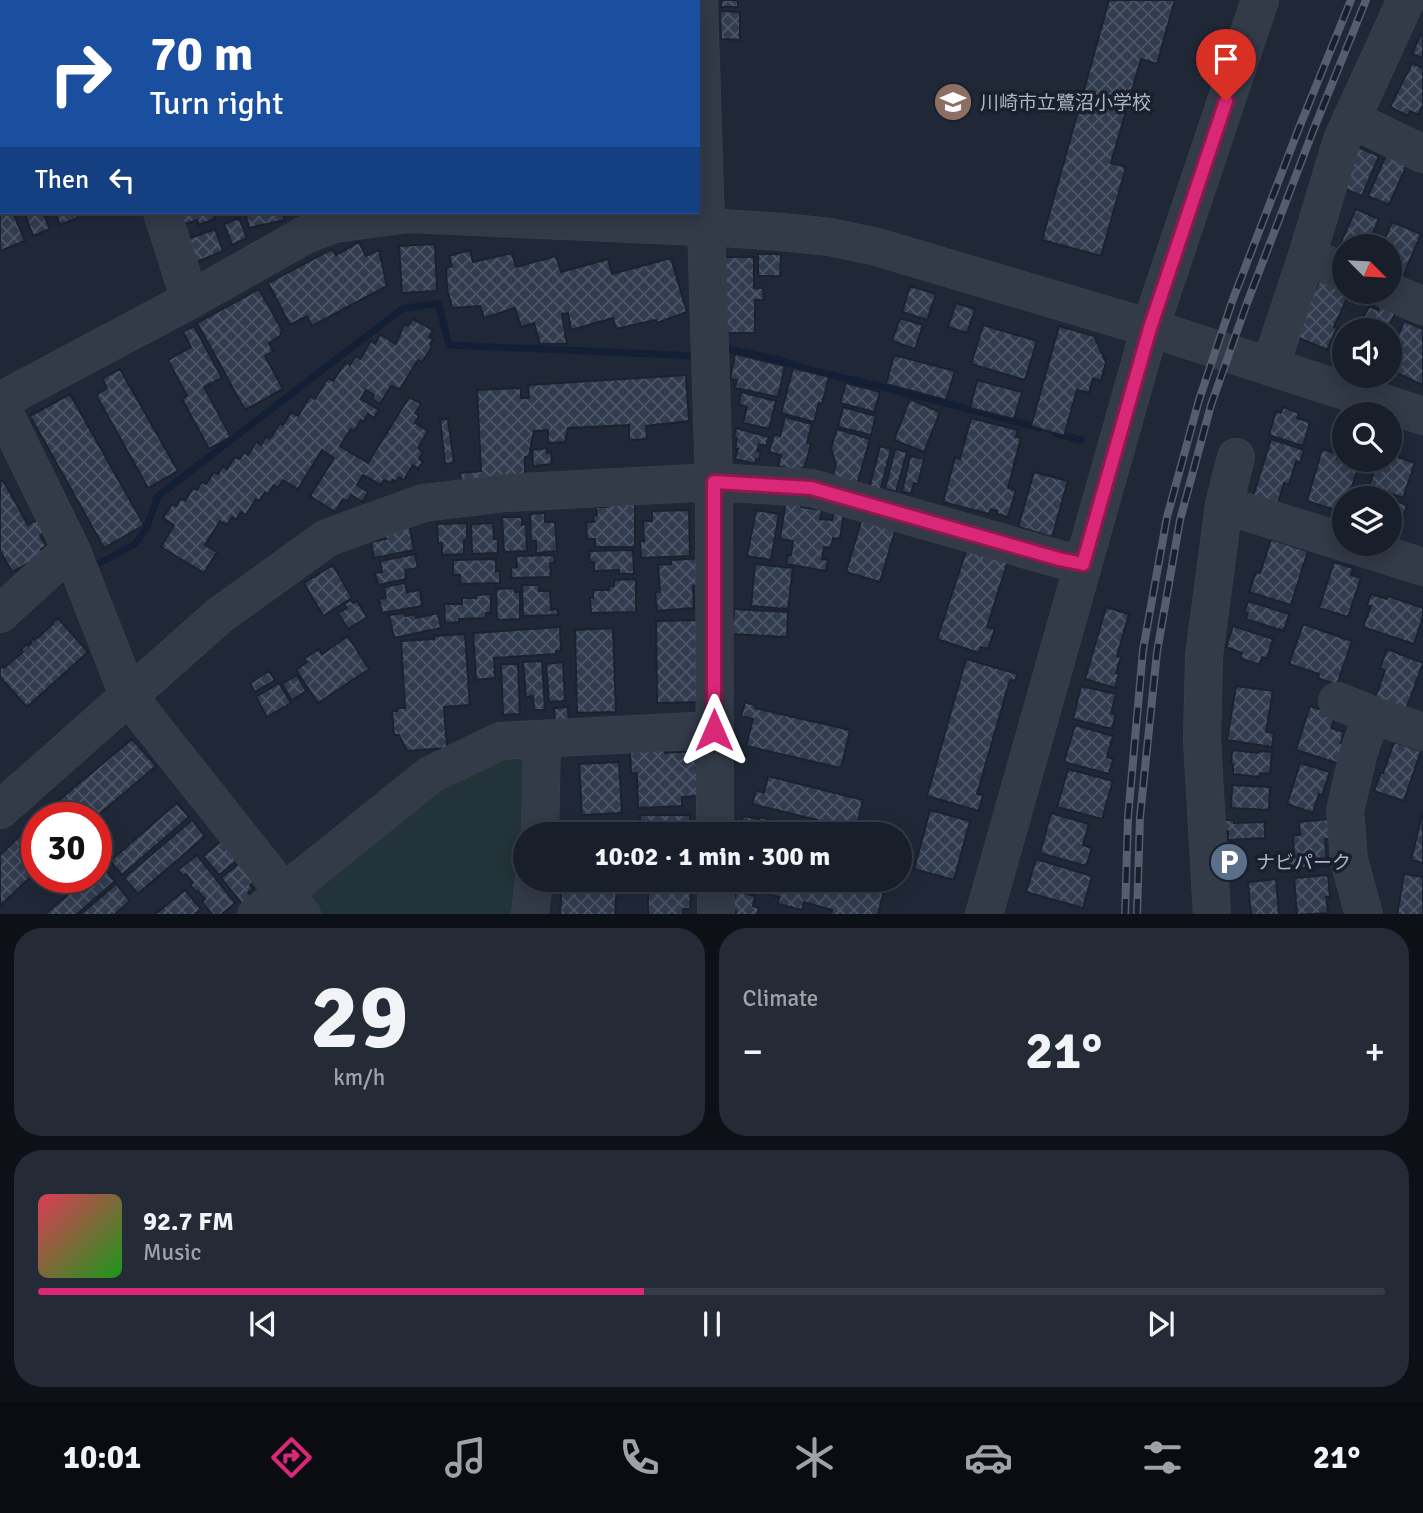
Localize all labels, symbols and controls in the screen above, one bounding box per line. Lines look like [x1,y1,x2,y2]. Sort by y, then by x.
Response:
text: 70 m [150,24,253,84]
icon: right [35,28,126,119]
pin [1196,29,1256,101]
icon: arrive [1207,40,1245,78]
school or university icon: 川崎市立鷺沼小学校 [932,81,974,123]
text: Turn right [150,84,283,123]
place label: 川崎市立鷺沼小学校 [980,91,1151,115]
icon: left [103,161,141,199]
text: Then [35,164,89,196]
north arrow [1332,234,1402,304]
map controls [1332,234,1402,556]
button: sound [1332,318,1402,388]
button: search [1332,402,1402,472]
button: layers [1332,486,1402,556]
position arrow [677,693,751,767]
speed limit sign: 30 [21,802,112,893]
text: 10:02 · 1 min · 300 m [595,841,830,873]
parking icon: ナビパーク [1208,841,1250,883]
place label: ナビパーク [1256,851,1351,875]
text: 29 [310,961,408,1074]
text: Climate [743,984,818,1013]
text: 21° [1025,1019,1102,1083]
text: − [743,1028,763,1075]
text: + [1364,1028,1385,1075]
text: km/h [333,1063,385,1092]
text: 92.7 FM [143,1206,234,1238]
text: Music [143,1238,201,1267]
icon: previous [244,1305,282,1343]
icon: pause [693,1305,731,1343]
icon: next [1142,1305,1180,1343]
icon: directions [267,1433,316,1482]
icon: music [441,1433,490,1482]
icon: phone [615,1433,664,1482]
icon: climate [790,1433,839,1482]
icon: car [964,1433,1013,1482]
icon: filters [1138,1433,1187,1482]
text: 10:01 [63,1438,141,1477]
text: 21° [1313,1438,1360,1477]

